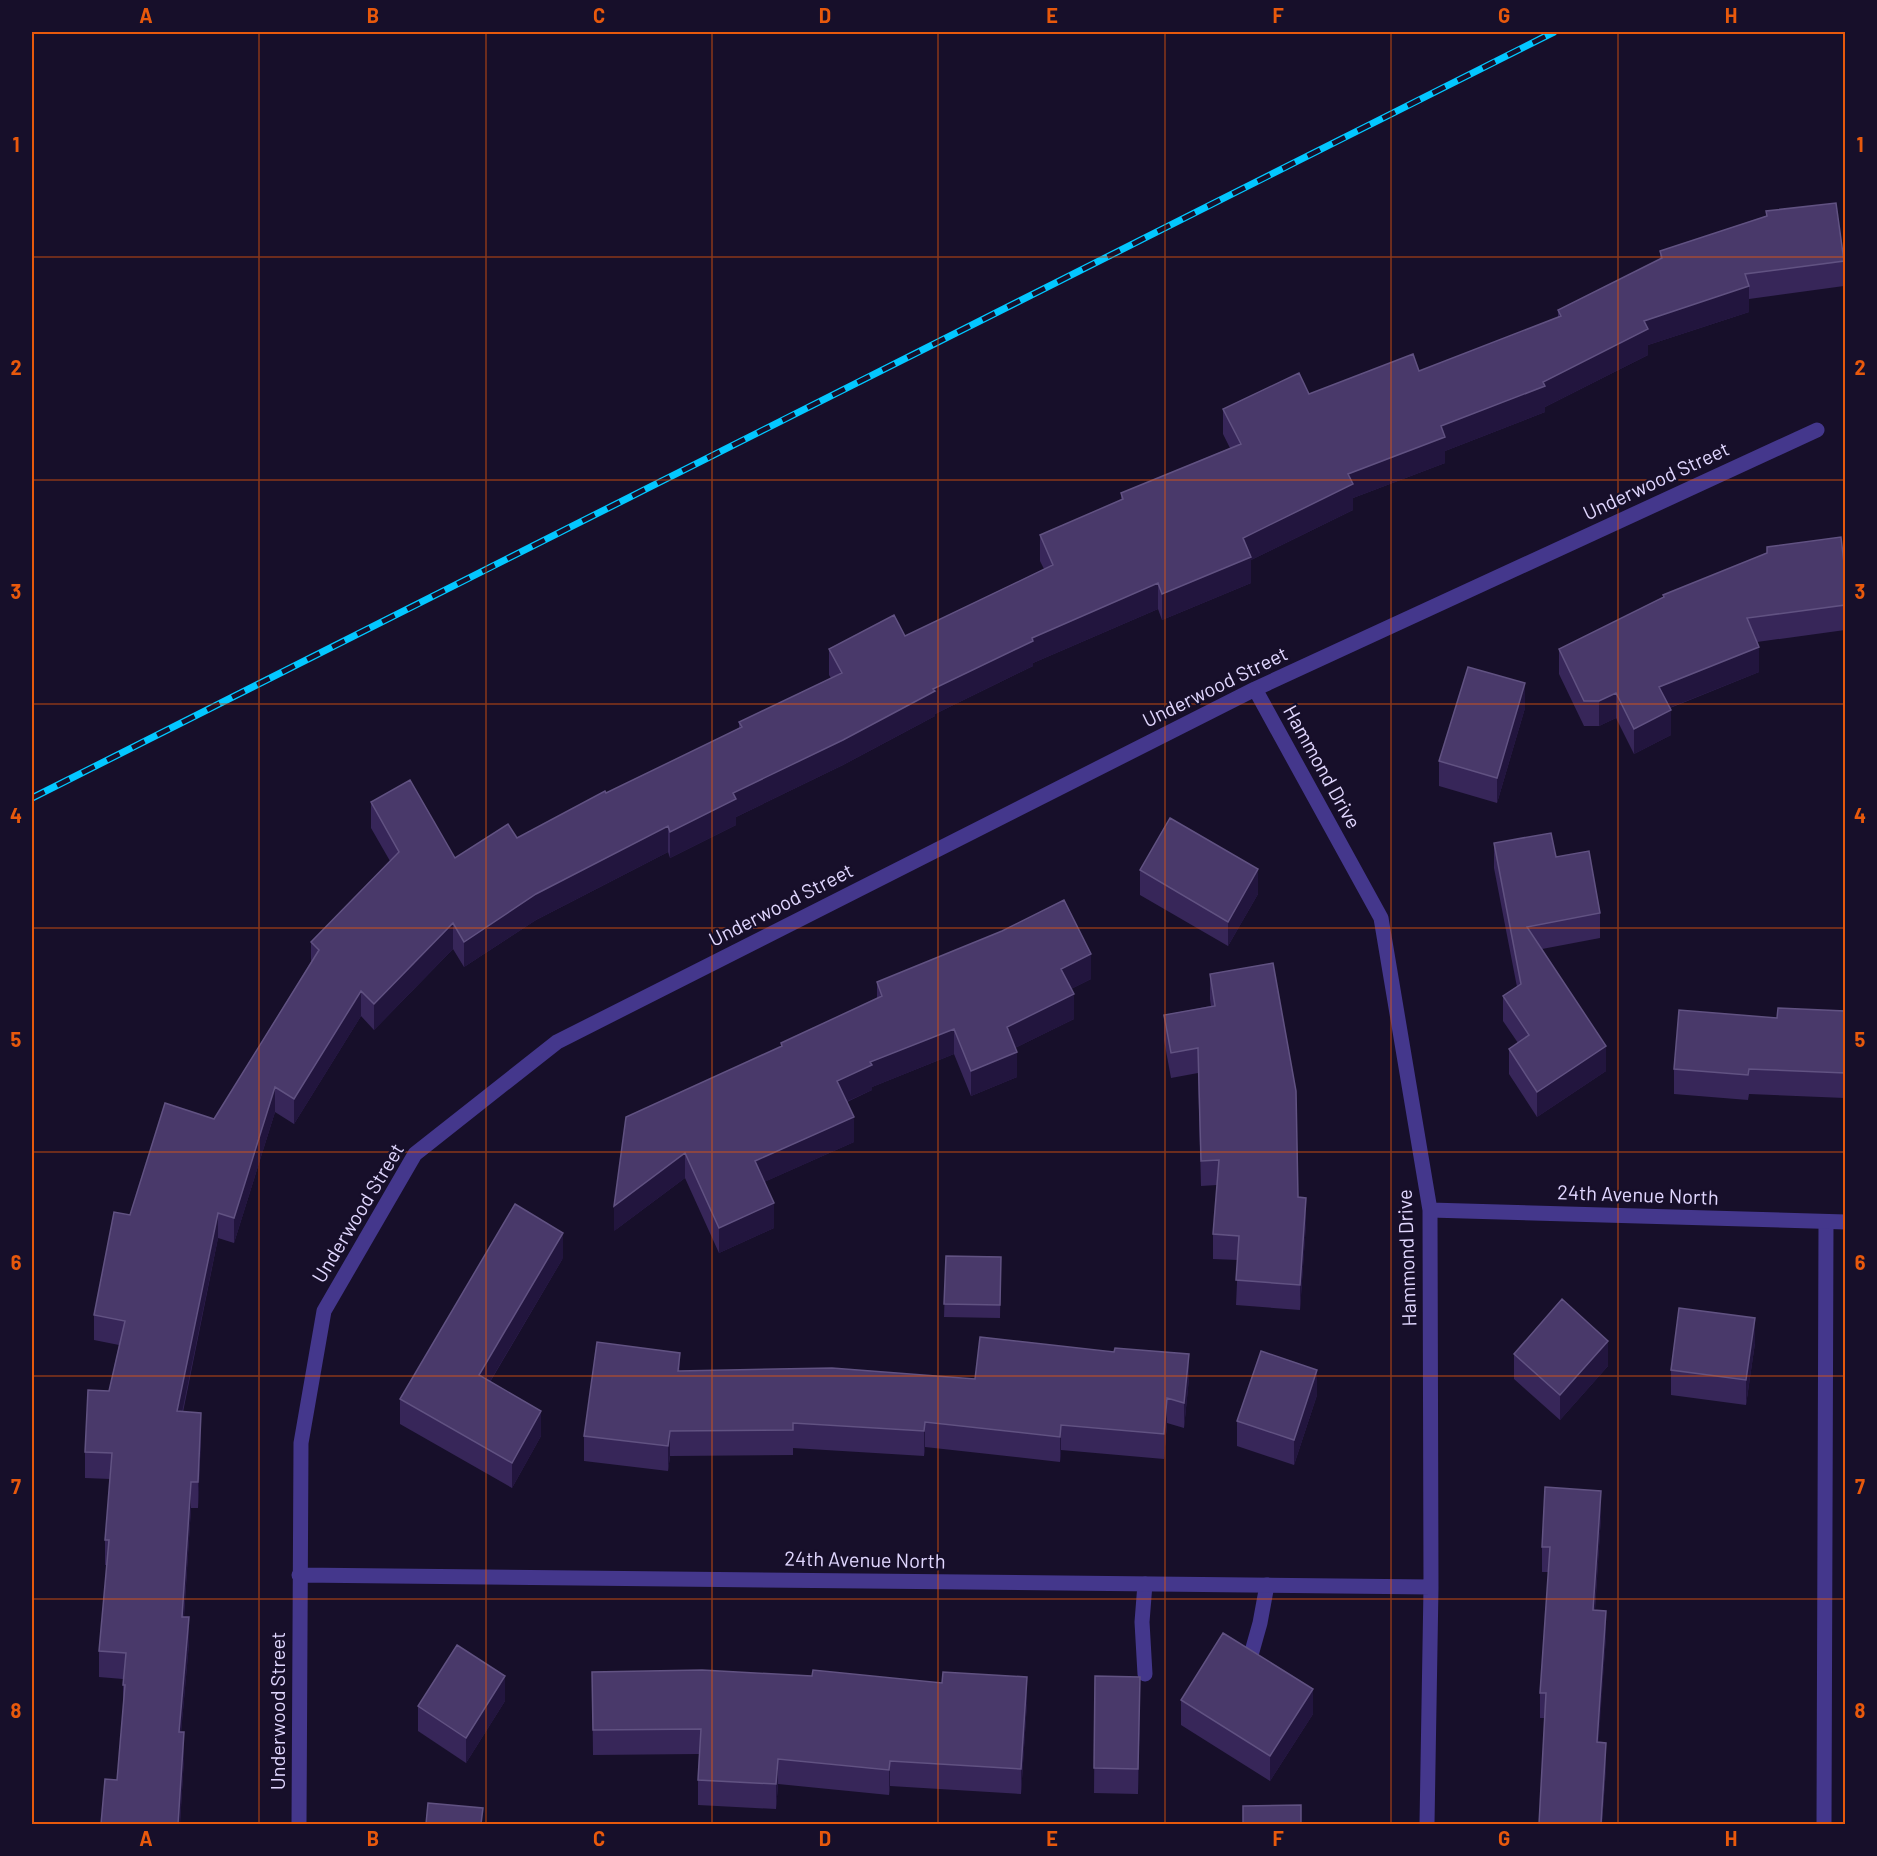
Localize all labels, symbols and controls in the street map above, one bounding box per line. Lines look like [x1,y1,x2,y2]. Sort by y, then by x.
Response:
text: A [139,3,153,27]
text: B [367,3,379,27]
text: C [593,3,605,27]
text: D [819,3,831,27]
text: E [1046,3,1058,27]
text: F [1272,3,1284,27]
text: G [1498,3,1510,27]
text: H [1725,3,1737,27]
text: 1 [12,132,20,156]
text: 1 [1856,132,1864,156]
text: 2 [10,355,22,379]
text: 2 [1854,355,1866,379]
street label: Underwood Street [1579,436,1732,524]
text: 3 [11,579,21,603]
text: 3 [1855,579,1865,603]
street label: Underwood Street [1138,641,1291,732]
street label: Hammond Drive [1279,701,1367,832]
text: 4 [10,803,22,827]
text: 4 [1854,803,1866,827]
street label: Underwood Street [705,857,857,951]
text: 5 [11,1027,22,1051]
text: 5 [1855,1027,1866,1051]
street label: Underwood Street [306,1138,408,1287]
street label: 24th Avenue North [1557,1179,1719,1209]
street label: Hammond Drive [1392,1189,1420,1327]
text: 6 [11,1250,22,1274]
text: 6 [1855,1250,1866,1274]
text: 7 [11,1474,21,1498]
text: 7 [1855,1474,1865,1498]
street label: 24th Avenue North [784,1546,946,1572]
street label: Underwood Street [265,1632,289,1790]
text: 8 [11,1698,22,1722]
text: 8 [1855,1698,1866,1722]
text: A [139,1826,153,1850]
text: B [367,1826,379,1850]
text: C [593,1826,605,1850]
text: D [819,1826,831,1850]
text: E [1046,1826,1058,1850]
text: F [1272,1826,1284,1850]
text: G [1498,1826,1510,1850]
text: H [1725,1826,1737,1850]

